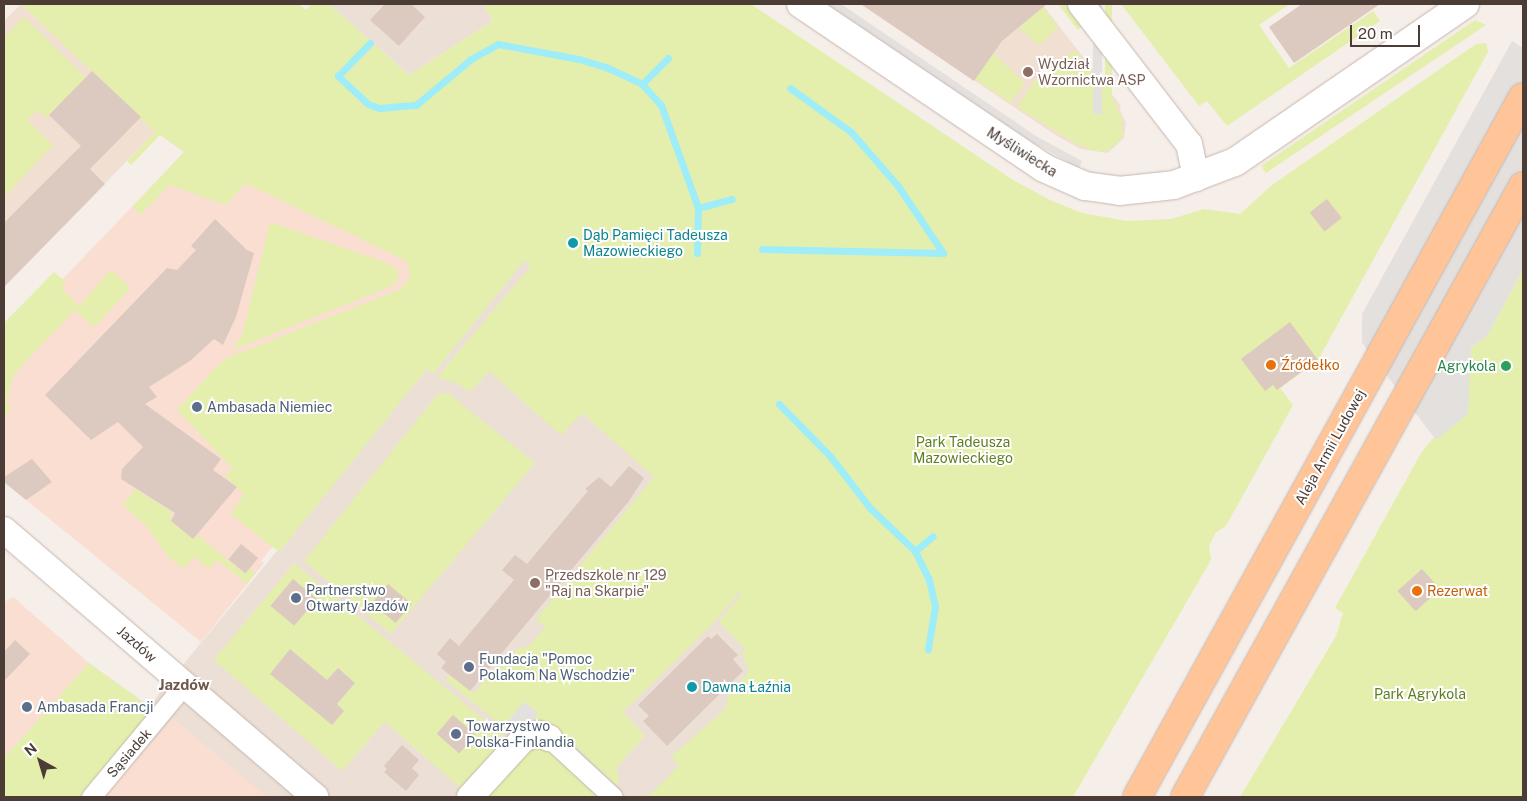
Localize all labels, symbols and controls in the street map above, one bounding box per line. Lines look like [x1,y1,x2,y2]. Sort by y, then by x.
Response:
scale bar [1352,15,1422,47]
text: 20 m [1358,25,1393,42]
place label: Wydział Wzornictwa ASP [1038,56,1145,88]
marker: Wydział Wzornictwa ASP [1022,66,1034,78]
street label: Myśliwiecka [984,124,1060,180]
place label: Dąb Pamięci Tadeusza Mazowieckiego [583,227,728,260]
marker: Dąb Pamięci Tadeusza Mazowieckiego [567,237,579,249]
place label: Źródełko [1281,357,1340,373]
place label: Agrykola [1437,358,1496,374]
marker: Źródełko [1265,359,1277,371]
marker: Agrykola [1500,360,1512,372]
street label: Aleja Armii Ludowej [1291,386,1369,508]
place label: Ambasada Niemiec [207,399,332,415]
marker: Ambasada Niemiec [191,401,203,413]
park label: Park Tadeusza Mazowieckiego [913,434,1013,467]
place label: Przedszkole nr 129 "Raj na Skarpie" [545,567,667,600]
marker: Przedszkole nr 129 "Raj na Skarpie" [529,577,541,589]
place label: Partnerstwo Otwarty Jazdów [306,582,409,614]
place label: Rezerwat [1427,583,1488,599]
marker: Rezerwat [1411,585,1423,597]
marker: Partnerstwo Otwarty Jazdów [290,592,302,604]
street label: Jazdów [114,622,160,666]
place label: Fundacja "Pomoc Polakom Na Wschodzie" [479,651,635,684]
marker: Fundacja "Pomoc Polakom Na Wschodzie" [463,661,475,673]
district label: Jazdów [158,676,210,694]
place label: Dawna Łaźnia [702,679,791,695]
marker: Dawna Łaźnia [686,681,698,693]
park label: Park Agrykola [1374,686,1466,702]
place label: Ambasada Francji [37,699,154,715]
marker: Ambasada Francji [21,701,33,713]
place label: Towarzystwo Polska-Finlandia [466,718,574,750]
street label: Sąsiadek [103,725,155,781]
marker: Towarzystwo Polska-Finlandia [450,728,462,740]
north arrow [15,736,65,786]
text: N [21,740,40,759]

